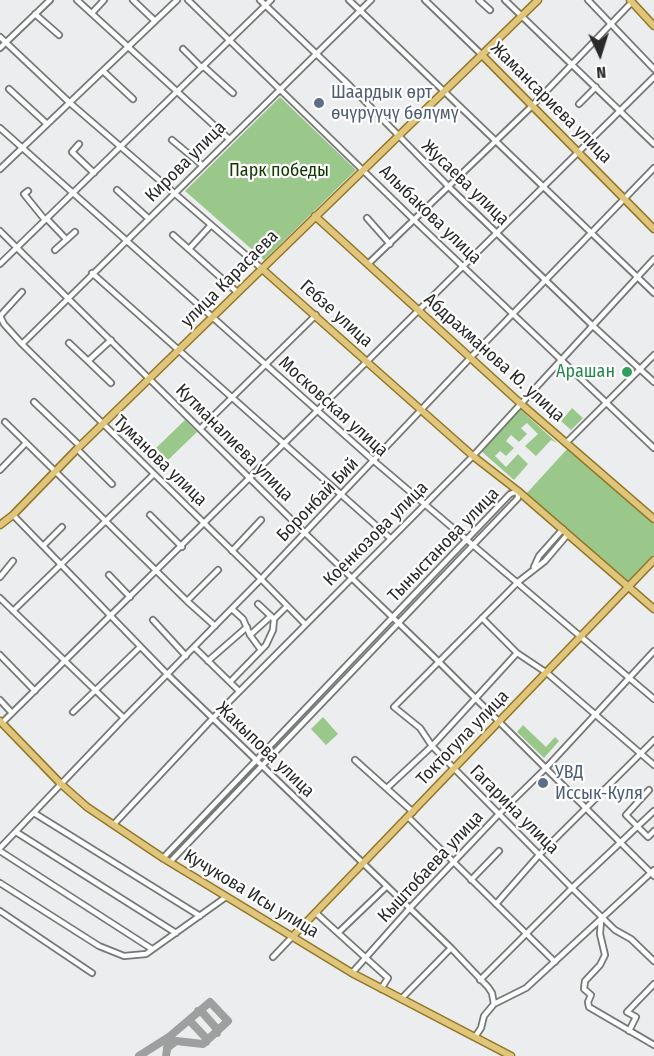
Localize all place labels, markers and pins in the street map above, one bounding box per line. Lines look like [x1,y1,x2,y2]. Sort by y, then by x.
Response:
place label: Шаардык өрт өчүрүүчү бөлүмү [331,82,459,124]
marker: Шаардык өрт өчүрүүчү бөлүмү [312,96,326,110]
place label: Арашан [556,361,615,383]
marker: Арашан [620,365,634,379]
place label: УВД Иссык-Куля [555,762,643,804]
marker: УВД Иссык-Куля [536,776,550,790]

